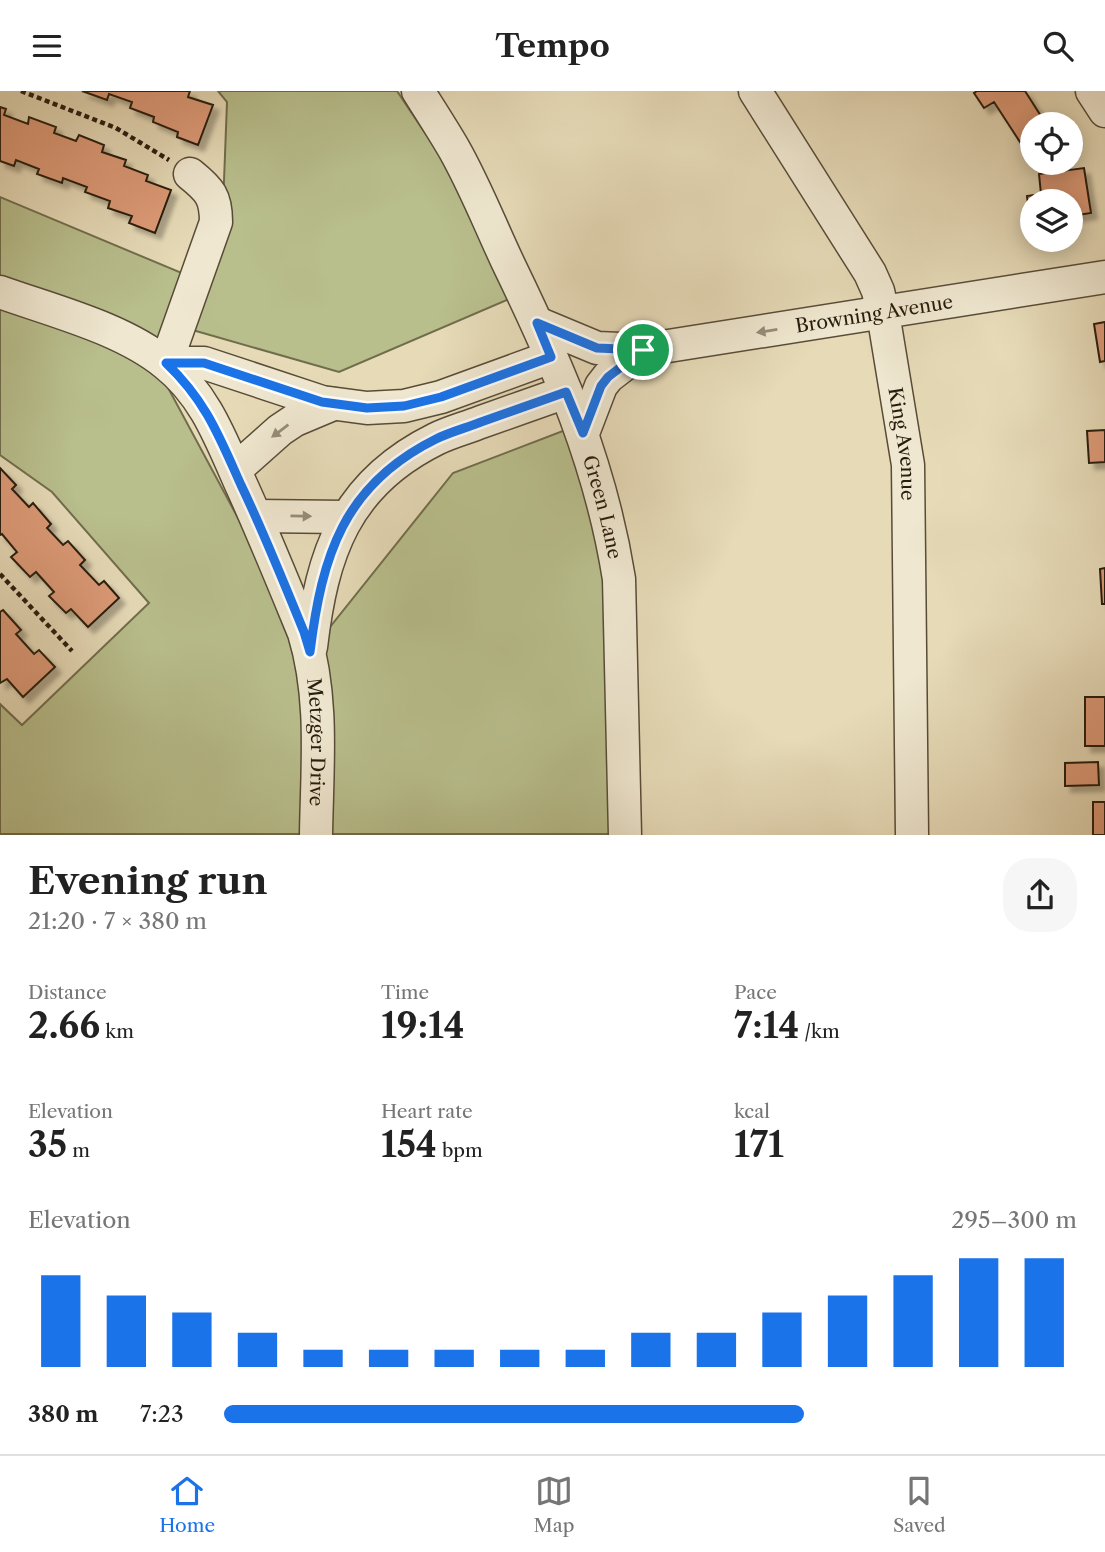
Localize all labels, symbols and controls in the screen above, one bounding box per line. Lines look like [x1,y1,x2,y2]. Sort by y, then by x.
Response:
text: Tempo [495,26,610,65]
icon: menu [28,27,66,65]
icon: search [1039,27,1077,65]
map controls [1020,112,1083,252]
button: locate [1020,112,1083,175]
button: layers [1020,189,1083,252]
street label: Browning Avenue [794,290,955,337]
pin [613,320,673,380]
one-way arrow [756,326,778,337]
icon: arrive [624,331,662,369]
street label: King Avenue [884,385,920,501]
one-way arrow [271,423,289,438]
street label: Green Lane [578,452,627,561]
one-way arrow [290,510,312,522]
street label: Metzger Drive [303,677,330,807]
text: Evening run [28,857,268,904]
button: share [1003,858,1077,932]
text: 21:20 · 7 × 380 m [28,907,207,935]
text: Distance [28,981,107,1004]
text: Time [381,981,429,1004]
text: Pace [734,981,777,1004]
text: 2.66 [28,1004,100,1047]
text: 19:14 [381,1004,465,1047]
text: 7:14 [734,1004,799,1047]
text: km [100,1020,134,1043]
text: /km [799,1020,840,1043]
text: Elevation [28,1100,113,1123]
text: Heart rate [381,1100,473,1123]
text: kcal [734,1100,770,1123]
text: 35 [28,1123,67,1166]
text: 154 [381,1123,437,1166]
text: 171 [734,1123,784,1166]
text: m [67,1139,90,1162]
text: bpm [437,1139,483,1162]
text: Elevation [28,1206,131,1234]
text: 295–300 m [951,1206,1077,1234]
text: 380 m [28,1400,99,1428]
text: 7:23 [140,1400,184,1428]
tab: Home [159,1472,215,1537]
tab: Map [534,1472,574,1537]
tab: Saved [893,1472,946,1537]

